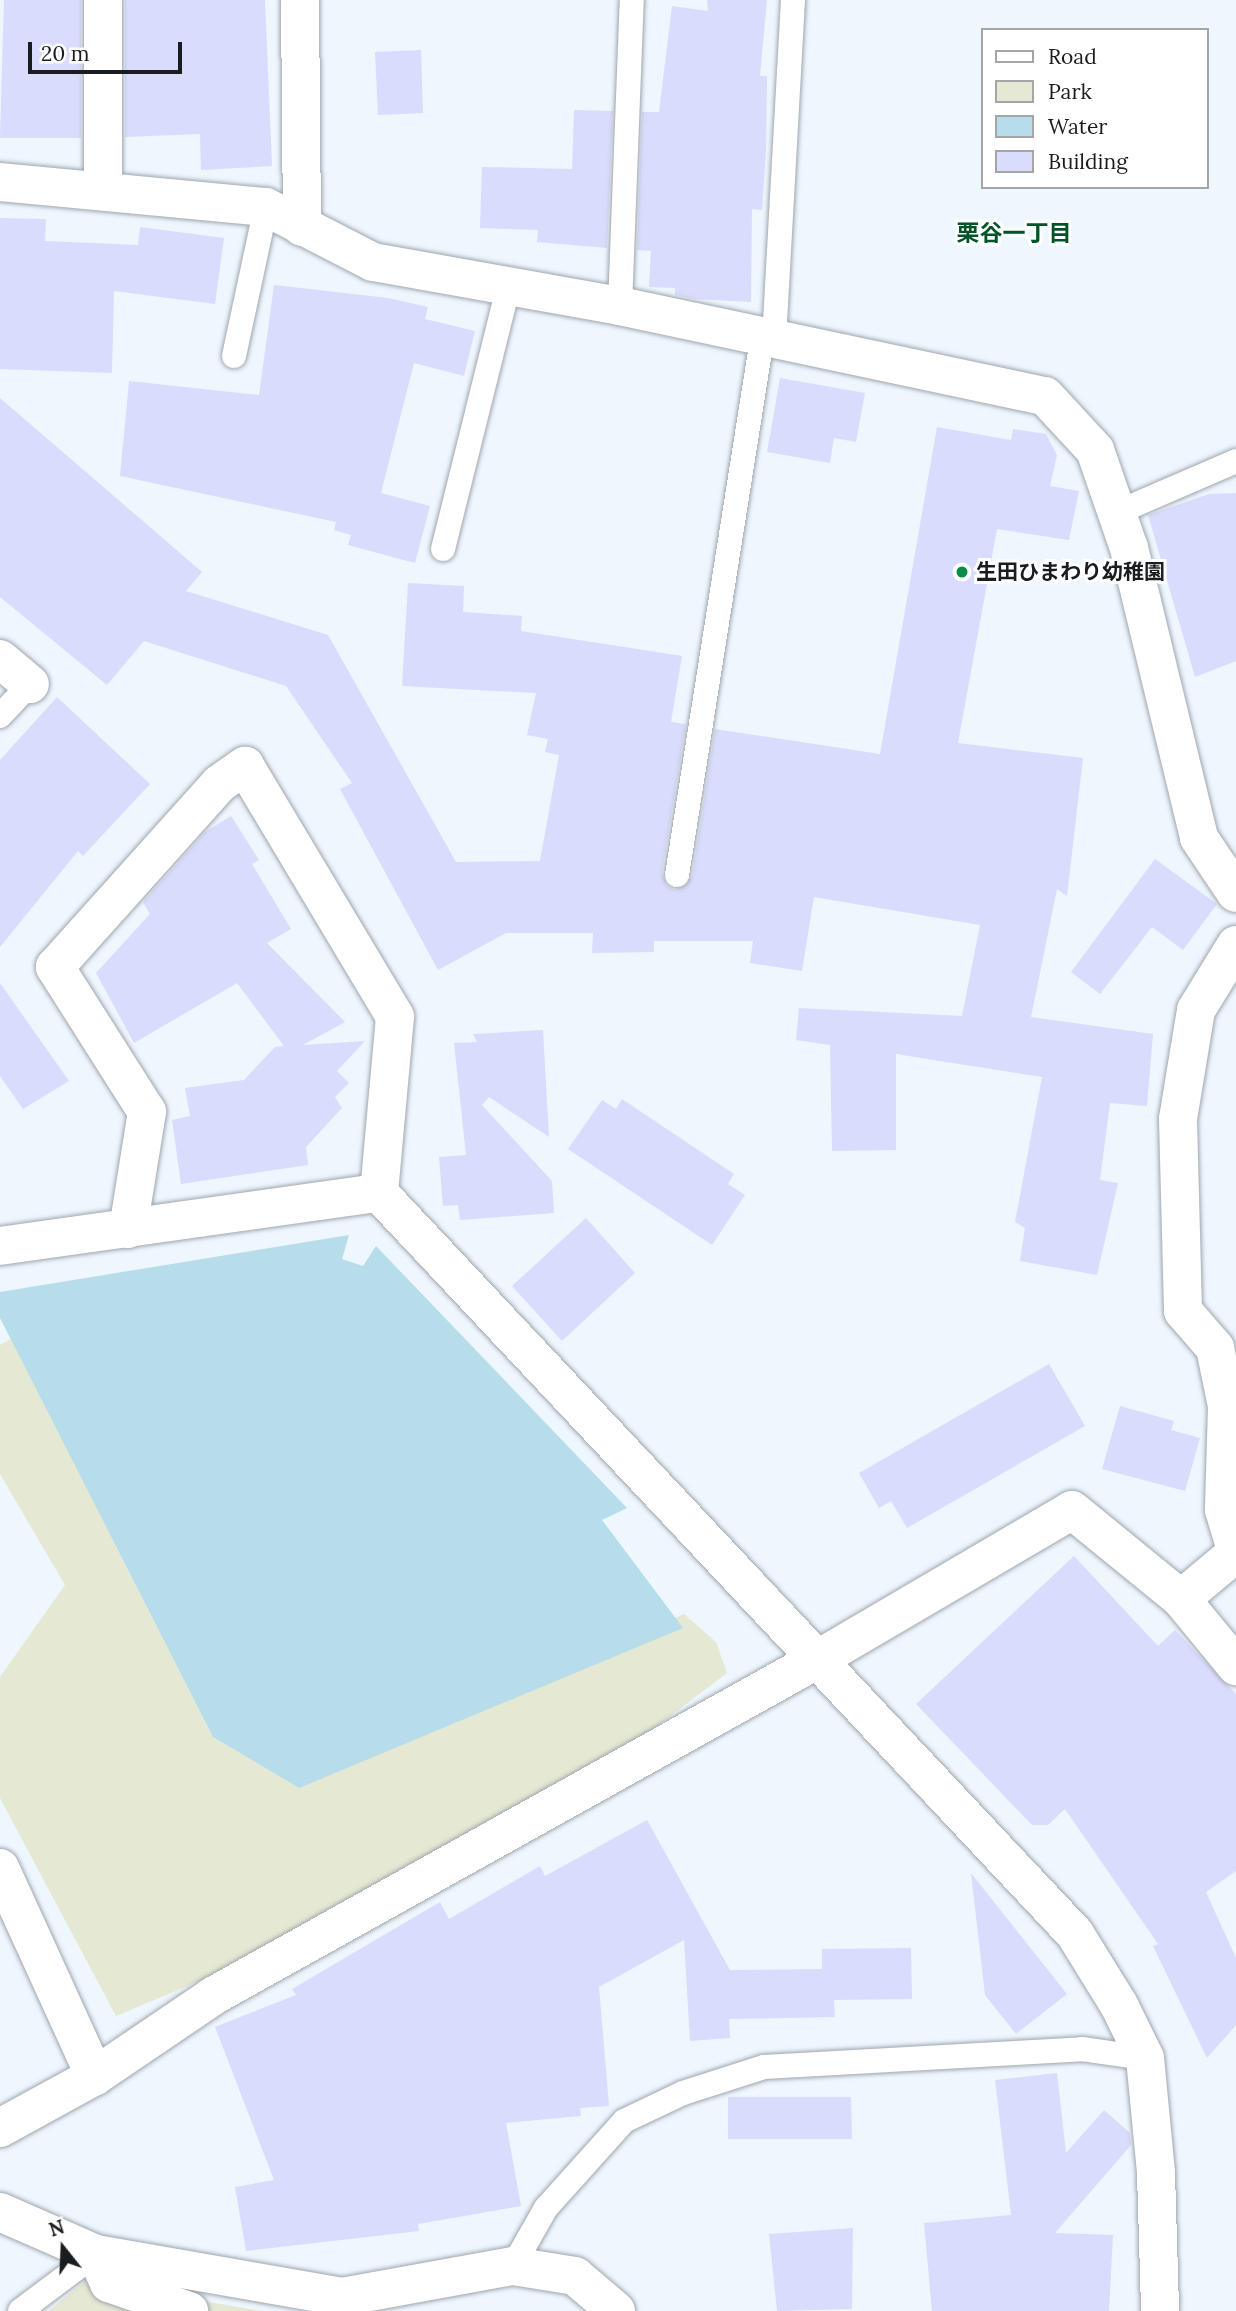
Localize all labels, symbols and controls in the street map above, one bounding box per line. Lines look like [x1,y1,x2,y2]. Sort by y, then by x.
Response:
scale bar [32,28,186,72]
legend [981,28,1208,189]
text: 20 m [41,40,90,67]
text: Road [1048,43,1097,70]
text: Park [1048,78,1092,105]
text: Water [1048,113,1107,140]
text: Building [1048,148,1128,175]
district label: 栗谷一丁目 [957,219,1071,247]
place label: 生田ひまわり幼稚園 [976,559,1165,585]
marker: 生田ひまわり幼稚園 [954,564,970,580]
north arrow [28,2213,98,2283]
text: N [46,2214,67,2242]

